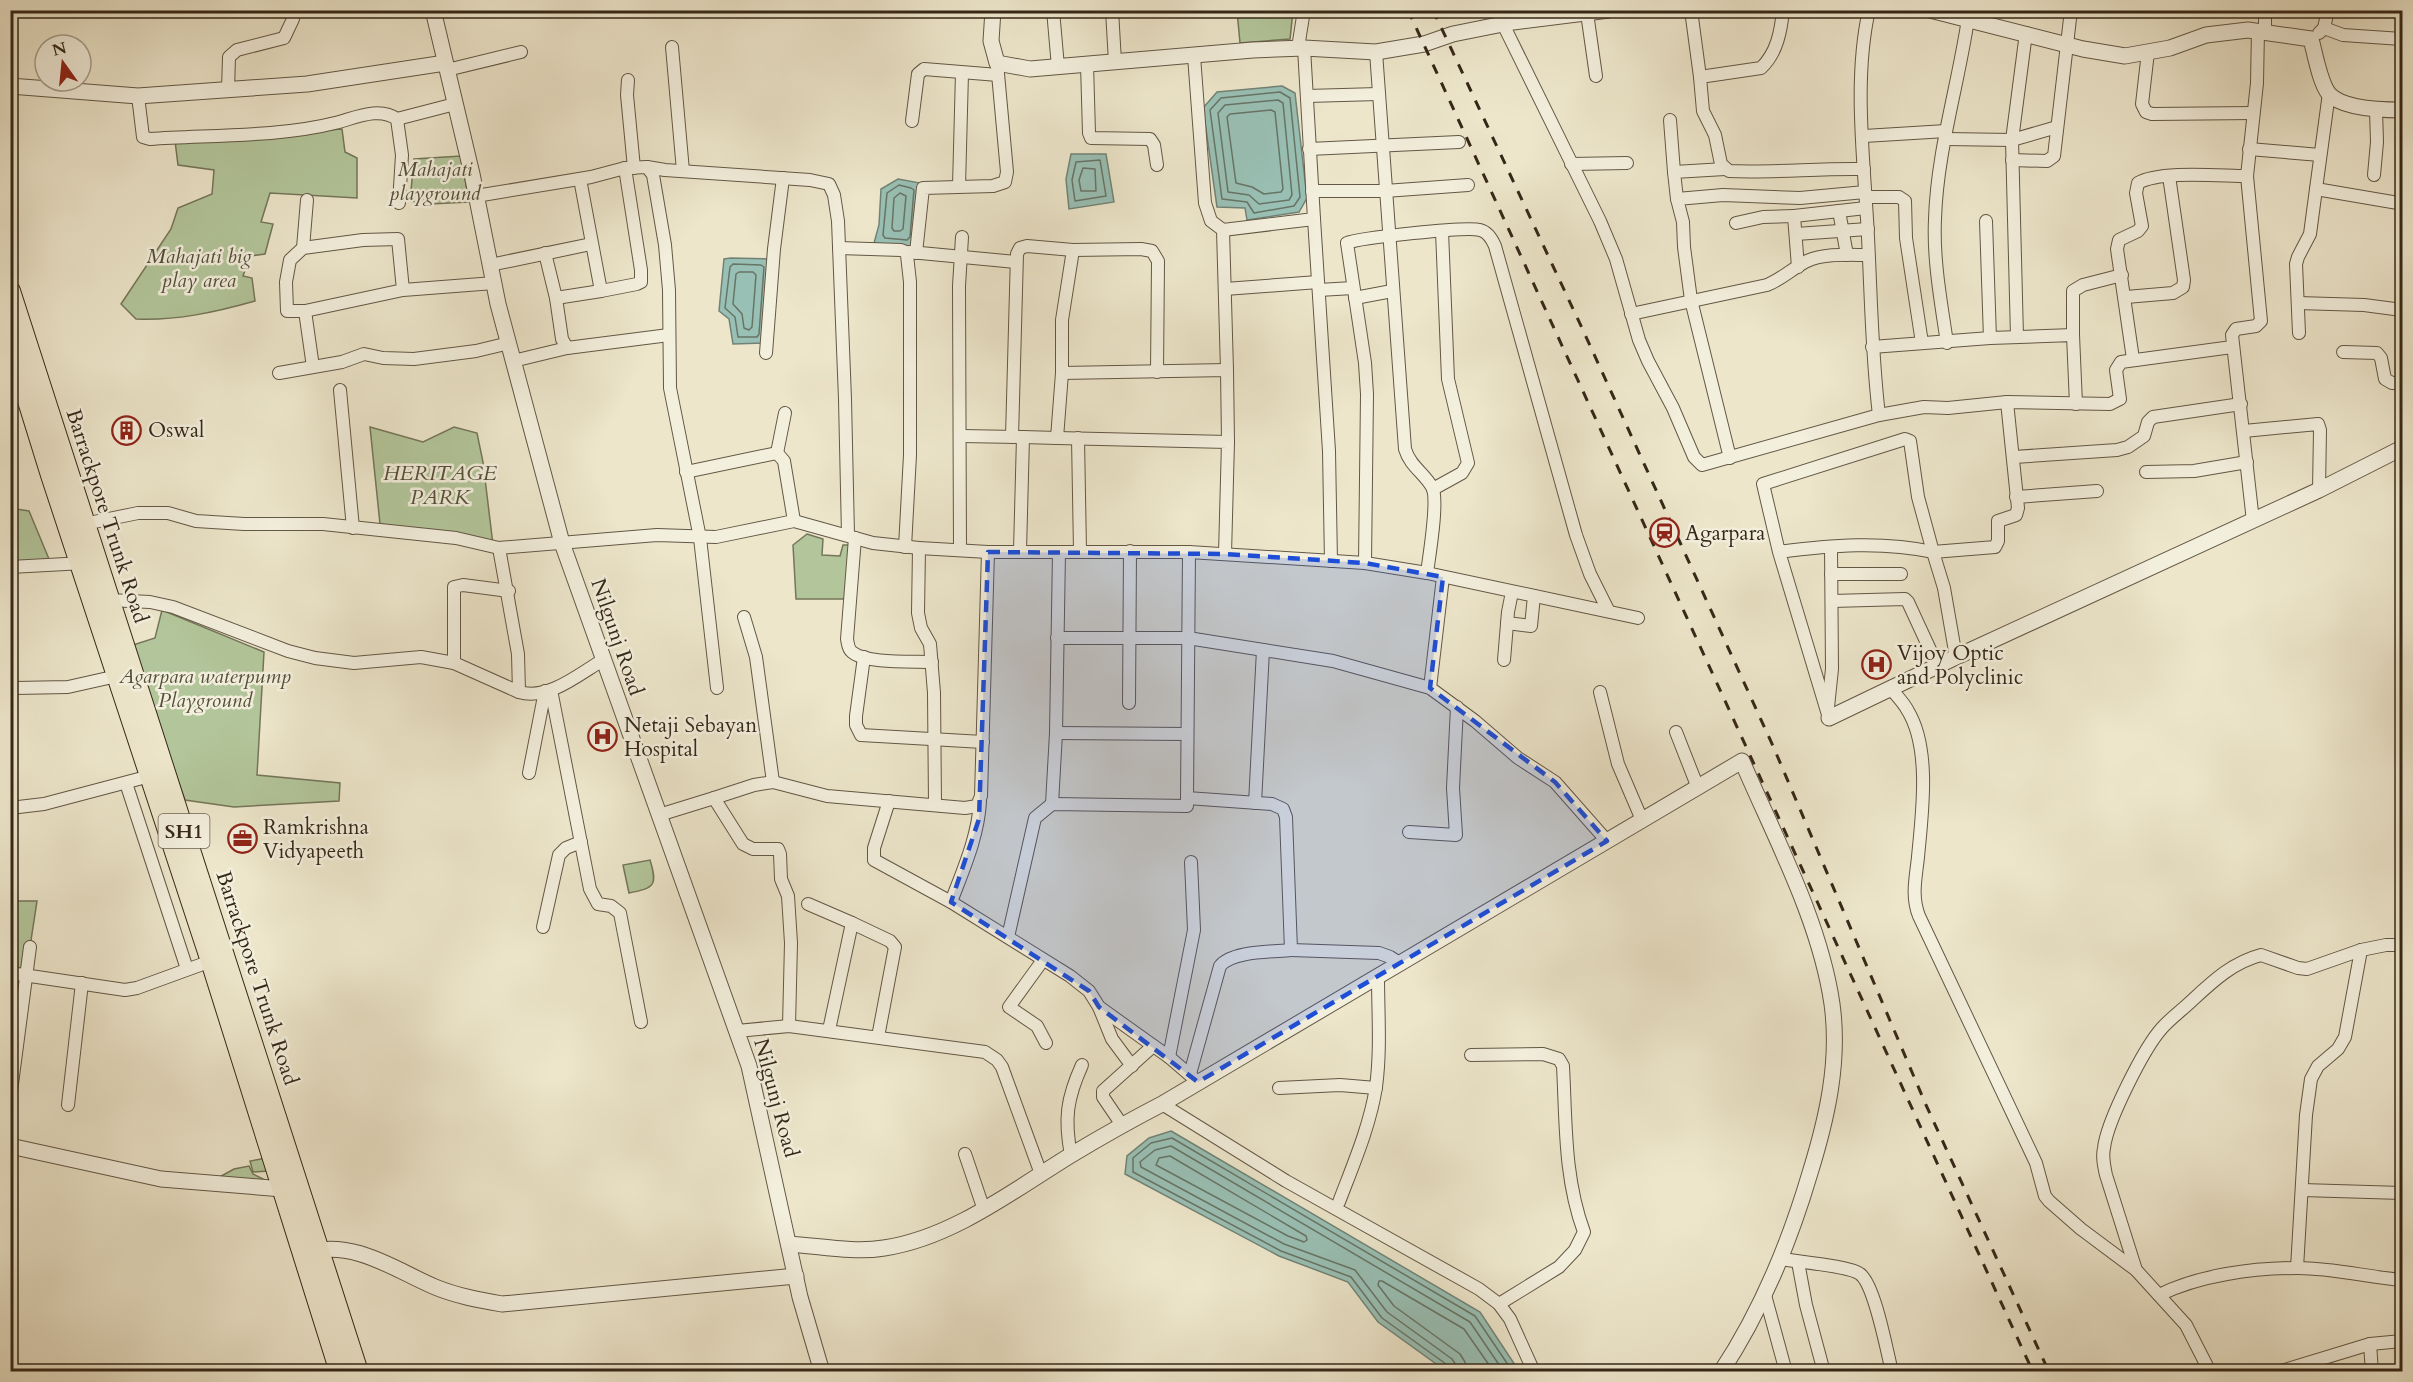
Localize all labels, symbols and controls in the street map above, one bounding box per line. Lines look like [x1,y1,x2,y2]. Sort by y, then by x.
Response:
north arrow [33,33,93,93]
text: N [50,37,69,62]
park label: Mahajati playground [387,155,482,208]
park label: Mahajati big play area [146,242,252,295]
street label: Barrackpore Trunk Road [59,405,155,627]
building icon: Oswal [111,414,143,446]
place label: Oswal [148,416,204,445]
park label: HERITAGE PARK [383,459,497,512]
station icon: Agarpara [1648,517,1680,549]
place label: Agarpara [1685,519,1765,548]
street label: Nilgunj Road [583,575,651,699]
place label: Vijoy Optic and Polyclinic [1897,639,2023,692]
hospital icon: Vijoy Optic and Polyclinic [1860,649,1892,681]
park label: Agarpara waterpump Playground [118,662,291,715]
place label: Netaji Sebayan Hospital [624,711,757,764]
hospital icon: Netaji Sebayan Hospital [587,721,619,753]
place label: Ramkrishna Vidyapeeth [263,813,369,866]
road number: SH1 [158,814,210,848]
office icon: Ramkrishna Vidyapeeth [226,823,258,855]
street label: Barrackpore Trunk Road [209,867,305,1089]
street label: Nilgunj Road [746,1035,806,1161]

